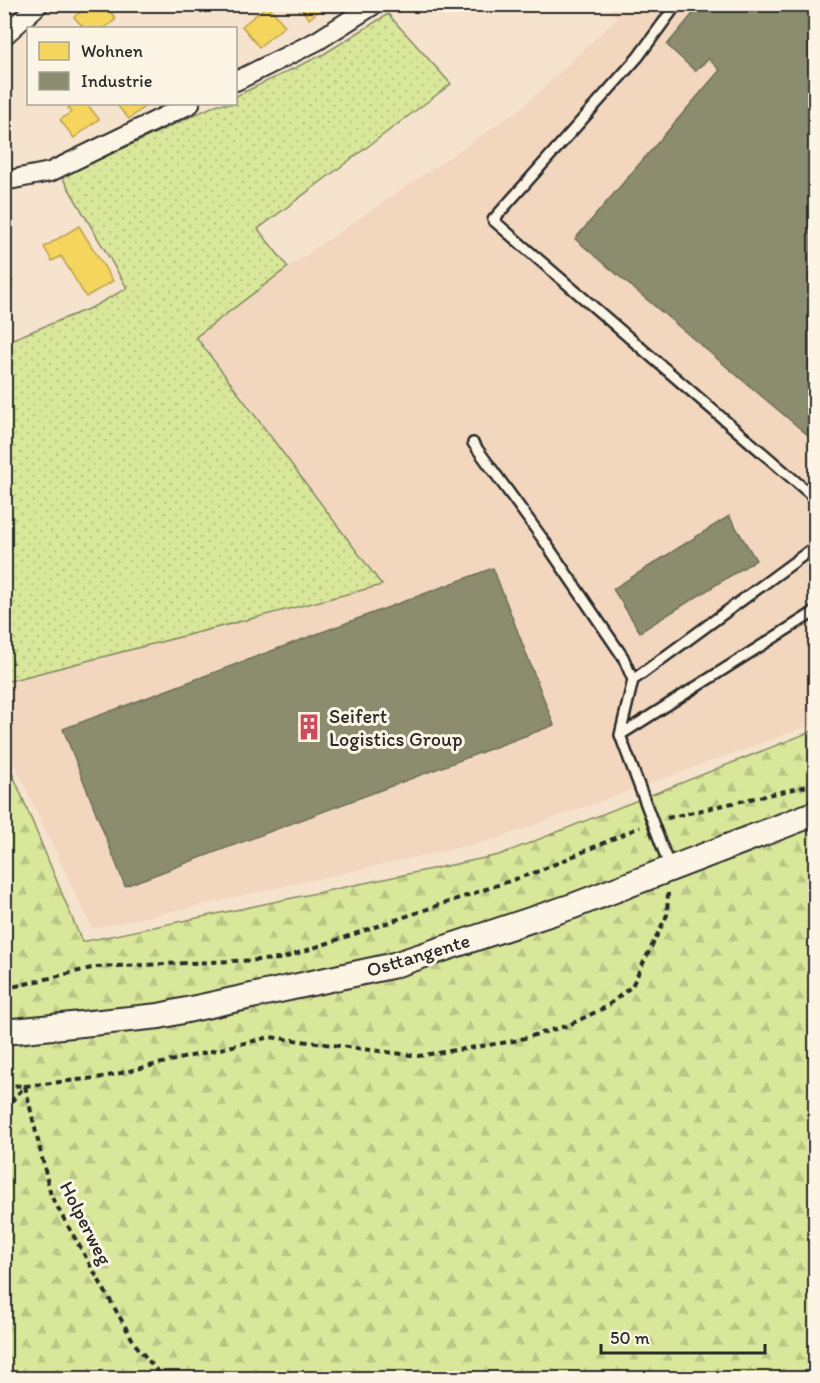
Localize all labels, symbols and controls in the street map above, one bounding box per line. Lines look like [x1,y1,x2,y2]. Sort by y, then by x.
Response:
legend [27,27,237,105]
text: Wohnen [81,40,143,62]
text: Industrie [81,70,152,92]
place label: Seifert Logistics Group [329,704,462,751]
building icon: Seifert Logistics Group [294,712,324,742]
street label: Osttangente [363,928,473,982]
street label: Holperweg [55,1177,118,1269]
scale bar [601,1317,764,1355]
text: 50 m [610,1327,650,1349]

